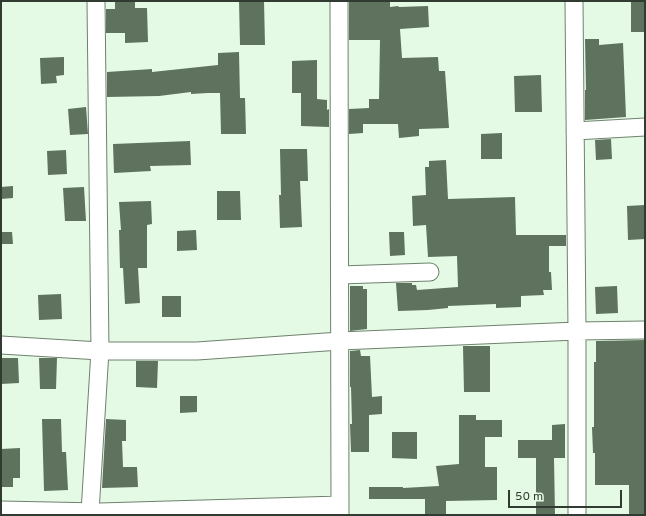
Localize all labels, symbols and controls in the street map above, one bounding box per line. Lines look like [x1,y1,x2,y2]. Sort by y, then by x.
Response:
scale bar [510,482,624,508]
text: 50 m [515,489,543,505]

